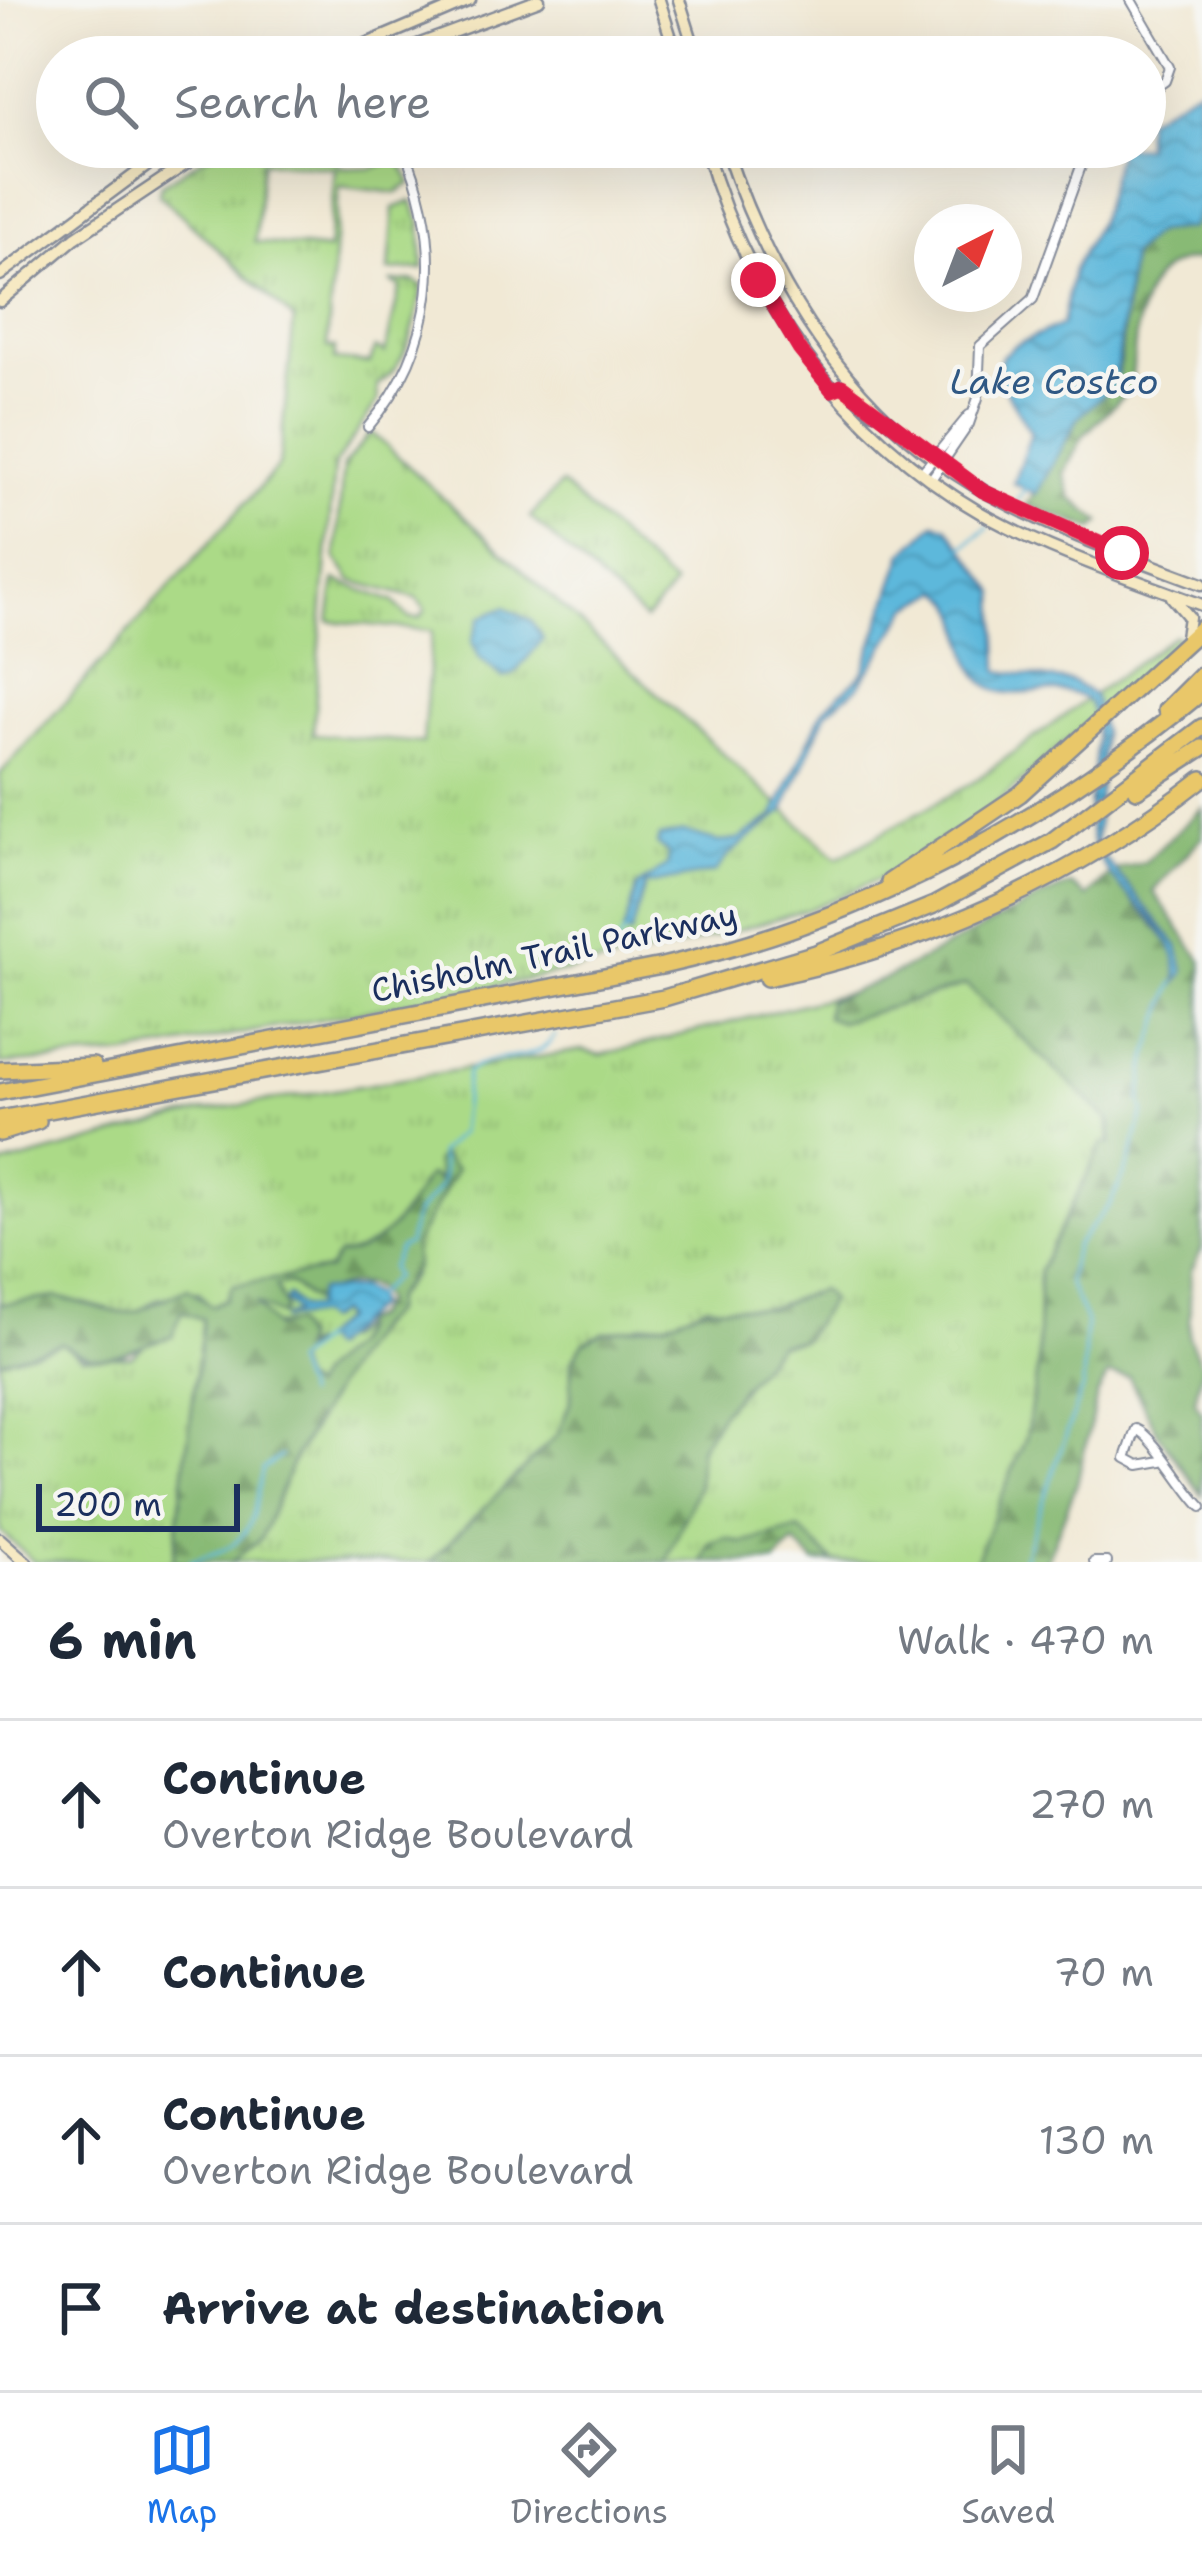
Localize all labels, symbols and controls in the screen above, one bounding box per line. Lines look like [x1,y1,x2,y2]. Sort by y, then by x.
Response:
search box [36,36,1166,168]
icon: search [78,69,144,135]
text: Search here [174,72,431,132]
north arrow [914,204,1022,312]
route end [731,253,785,307]
water label: Lake Costco [949,357,1159,406]
route start [1095,526,1149,580]
street label: Chisholm Trail Parkway [367,892,741,1013]
scale bar [36,1478,240,1531]
text: 200 m [54,1482,162,1527]
text: 6 min [48,1606,197,1674]
text: Walk · 470 m [897,1614,1154,1666]
text: Continue [162,1748,366,1808]
icon: ahead [48,1771,114,1837]
text: 270 m [1029,1778,1154,1830]
text: Overton Ridge Boulevard [162,1808,634,1860]
icon: ahead [48,1939,114,2005]
text: Continue [162,1942,366,2002]
text: 70 m [1053,1946,1154,1998]
text: Continue [162,2084,366,2144]
icon: ahead [48,2107,114,2173]
text: 130 m [1039,2114,1154,2166]
text: Overton Ridge Boulevard [162,2144,634,2196]
icon: arrive [48,2275,114,2341]
text: Arrive at destination [162,2278,665,2338]
tab: Map [147,2417,217,2534]
tab: Directions [511,2417,668,2534]
tab: Saved [962,2417,1055,2534]

